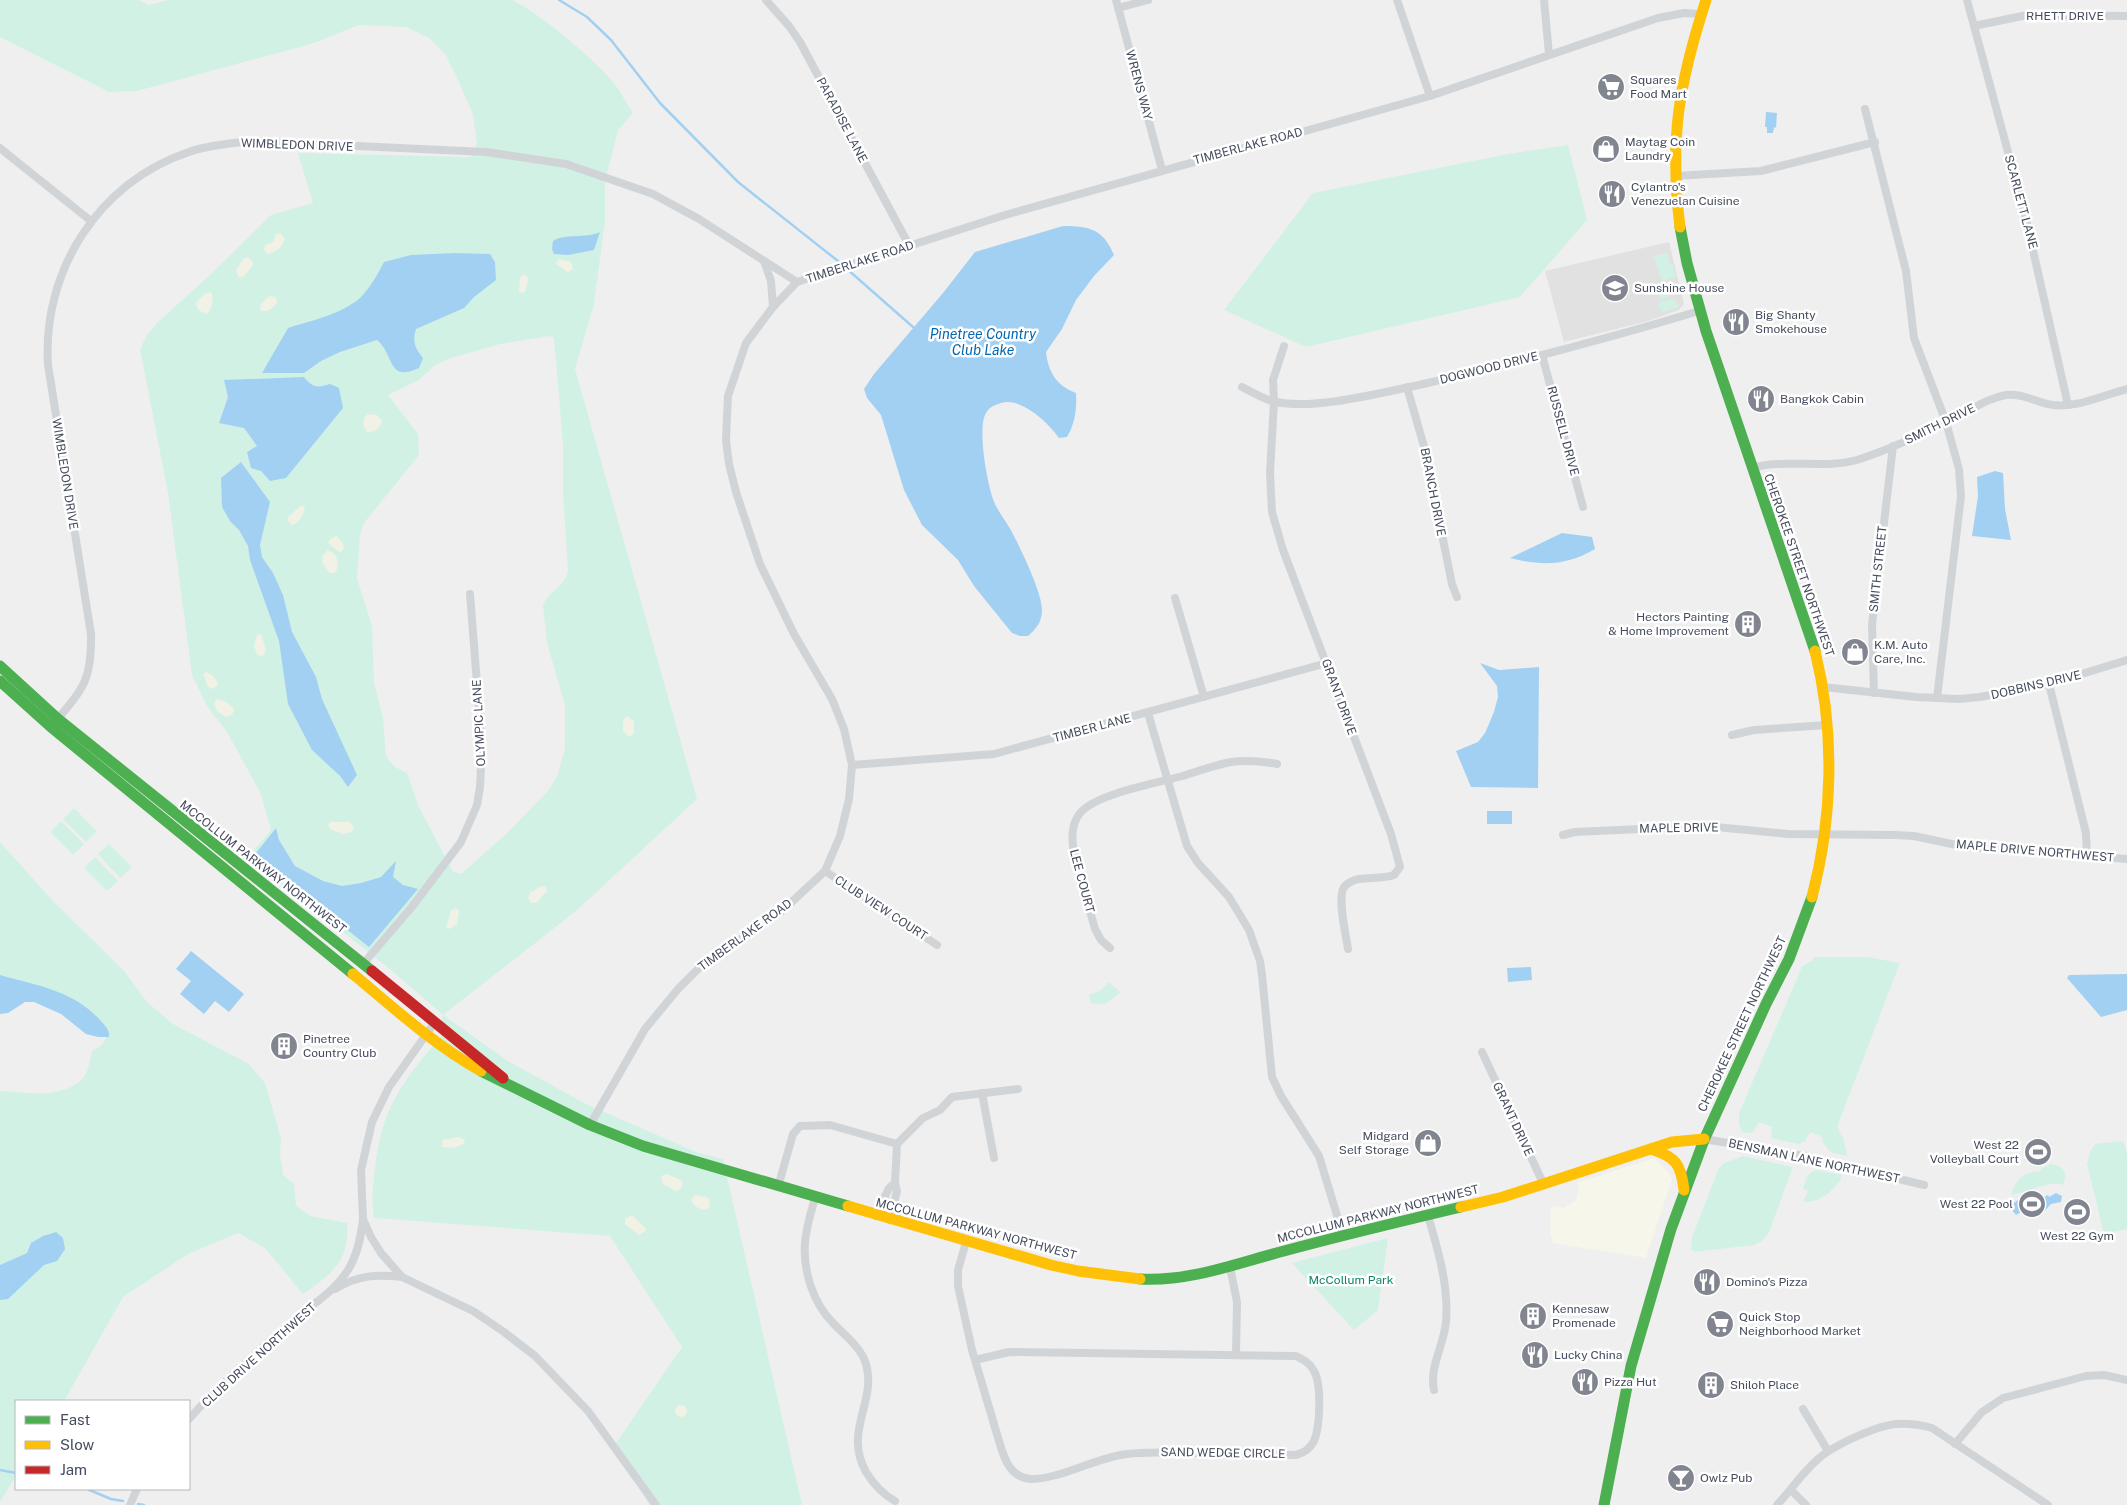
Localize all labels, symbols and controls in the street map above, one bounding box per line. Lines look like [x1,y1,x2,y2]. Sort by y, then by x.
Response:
street label: RHETT DRIVE [2026,9,2104,23]
street label: WRENS WAY [1123,49,1155,122]
supermarket icon: Squares Food Mart [1596,72,1626,102]
place label: Squares Food Mart [1630,73,1687,101]
street label: PARADISE LANE [814,75,870,165]
street label: TIMBERLAKE ROAD [1192,125,1304,167]
shop icon: Maytag Coin Laundry [1591,134,1621,164]
place label: Maytag Coin Laundry [1625,135,1695,163]
street label: WIMBLEDON DRIVE [241,136,353,154]
street label: SCARLETT LANE [2002,153,2040,251]
restaurant icon: Cylantro's Venezuelan Cuisine [1597,179,1627,209]
place label: Cylantro's Venezuelan Cuisine [1631,180,1740,208]
street label: TIMBERLAKE ROAD [804,238,916,286]
school or university icon: Sunshine House [1600,273,1630,303]
place label: Sunshine House [1634,281,1724,295]
restaurant icon: Big Shanty Smokehouse [1721,307,1751,337]
place label: Big Shanty Smokehouse [1755,308,1827,336]
water label: Pinetree Country Club Lake [930,326,1037,358]
street label: DOGWOOD DRIVE [1438,349,1540,387]
restaurant icon: Bangkok Cabin [1746,384,1776,414]
street label: RUSSELL DRIVE [1544,385,1582,477]
place label: Bangkok Cabin [1780,392,1864,406]
street label: SMITH DRIVE [1903,401,1977,447]
street label: WIMBLEDON DRIVE [49,417,81,531]
street label: BRANCH DRIVE [1418,447,1448,537]
street label: CHEROKEE STREET NORTHWEST [1761,472,1837,658]
street label: SMITH STREET [1867,525,1889,613]
building icon: Hectors Painting & Home Improvement [1733,609,1763,639]
place label: Hectors Painting & Home Improvement [1608,610,1729,638]
shop icon: K.M. Auto Care, Inc. [1840,637,1870,667]
place label: K.M. Auto Care, Inc. [1874,638,1928,666]
street label: GRANT DRIVE [1319,657,1359,737]
street label: DOBBINS DRIVE [1990,668,2082,702]
street label: OLYMPIC LANE [470,679,488,767]
street label: TIMBER LANE [1052,711,1132,745]
street label: MCCOLLUM PARKWAY NORTHWEST [177,798,349,936]
street label: MAPLE DRIVE [1639,820,1719,836]
street label: MAPLE DRIVE NORTHWEST [1955,837,2115,865]
street label: LEE COURT [1067,848,1097,914]
street label: CLUB VIEW COURT [832,873,930,943]
street label: TIMBERLAKE ROAD [695,896,795,974]
street label: CHEROKEE STREET NORTHWEST [1695,934,1789,1114]
building icon: Pinetree Country Club [269,1031,299,1061]
place label: Pinetree Country Club [303,1032,376,1060]
street label: GRANT DRIVE [1490,1080,1536,1158]
shop icon: Midgard Self Storage [1413,1128,1443,1158]
place label: Midgard Self Storage [1339,1129,1409,1157]
street label: BENSMAN LANE NORTHWEST [1727,1136,1901,1186]
sports icon: West 22 Volleyball Court [2023,1137,2053,1167]
place label: West 22 Volleyball Court [1930,1138,2019,1166]
street label: MCCOLLUM PARKWAY NORTHWEST [1276,1182,1480,1246]
sports icon: West 22 Pool [2017,1189,2047,1219]
street label: MCCOLLUM PARKWAY NORTHWEST [874,1195,1078,1263]
place label: West 22 Pool [1940,1197,2013,1211]
sports icon: West 22 Gym [2062,1197,2092,1227]
place label: West 22 Gym [2040,1229,2114,1243]
restaurant icon: Domino's Pizza [1692,1267,1722,1297]
park label: McCollum Park [1309,1273,1394,1287]
place label: Domino's Pizza [1726,1275,1807,1289]
street label: CLUB DRIVE NORTHWEST [199,1300,319,1410]
building icon: Kennesaw Promenade [1518,1301,1548,1331]
place label: Kennesaw Promenade [1552,1302,1616,1330]
supermarket icon: Quick Stop Neighborhood Market [1705,1309,1735,1339]
place label: Quick Stop Neighborhood Market [1739,1310,1861,1338]
restaurant icon: Lucky China [1520,1340,1550,1370]
place label: Lucky China [1554,1348,1622,1362]
restaurant icon: Pizza Hut [1570,1367,1600,1397]
building icon: Shiloh Place [1696,1370,1726,1400]
place label: Pizza Hut [1604,1375,1657,1389]
place label: Shiloh Place [1730,1378,1799,1392]
legend [15,1400,190,1490]
text: Fast [60,1411,90,1428]
text: Slow [60,1436,95,1453]
street label: SAND WEDGE CIRCLE [1160,1445,1286,1461]
text: Jam [60,1461,87,1478]
bar icon: Owlz Pub [1666,1463,1696,1493]
place label: Owlz Pub [1700,1471,1752,1485]

